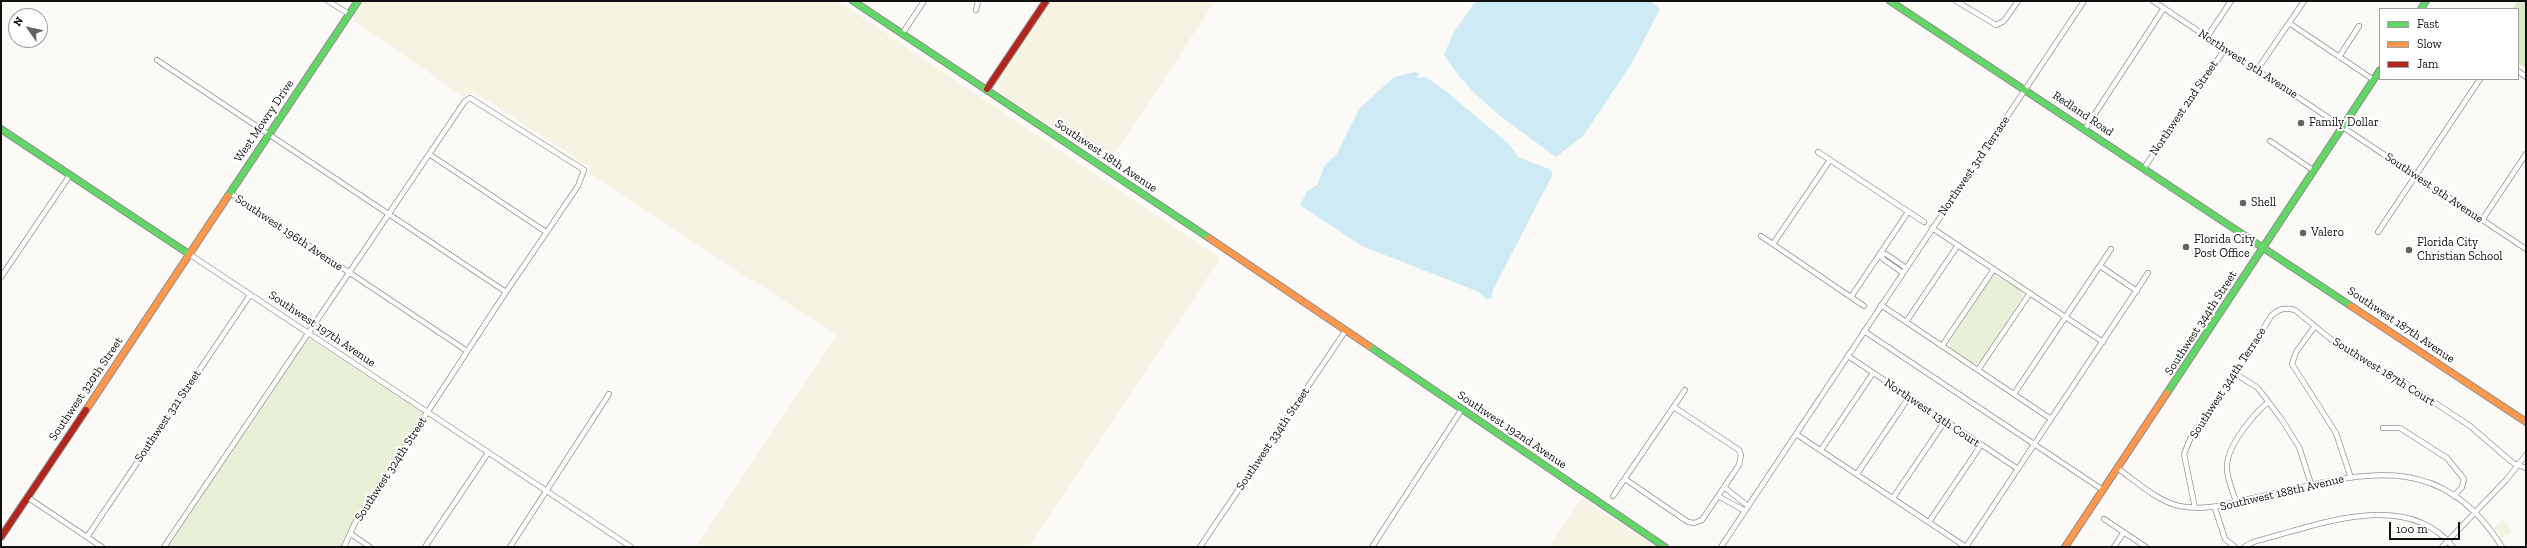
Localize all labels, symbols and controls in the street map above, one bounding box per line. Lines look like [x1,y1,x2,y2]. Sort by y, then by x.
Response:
north arrow [8,8,48,48]
legend [2379,8,2519,80]
text: N [11,14,26,29]
text: Fast [2417,17,2439,31]
street label: Northwest 9th Avenue [2195,26,2301,102]
text: Slow [2417,37,2442,51]
text: Jam [2417,57,2438,71]
street label: Northwest 2nd Street [2147,58,2221,158]
street label: West Mowry Drive [231,77,297,165]
street label: Redland Road [2050,88,2116,140]
street label: Northwest 3rd Terrace [1935,113,2013,219]
street label: Southwest 18th Avenue [1052,116,1160,196]
place label: Family Dollar [2309,116,2379,130]
marker: Family Dollar [2296,118,2306,128]
street label: Southwest 9th Avenue [2382,150,2486,226]
street label: Southwest 196th Avenue [232,192,346,274]
place label: Shell [2251,196,2276,210]
marker: Shell [2238,198,2248,208]
place label: Valero [2311,226,2344,240]
marker: Valero [2298,228,2308,238]
place label: Florida City Post Office [2194,233,2255,261]
place label: Florida City Christian School [2417,236,2502,264]
marker: Florida City Post Office [2181,242,2191,252]
marker: Florida City Christian School [2404,245,2414,255]
street label: Southwest 344th Street [2162,268,2240,378]
street label: Southwest 187th Avenue [2345,284,2457,366]
street label: Southwest 197th Avenue [266,288,378,370]
street label: Southwest 344th Terrace [2187,325,2269,441]
street label: Southwest 320th Street [46,334,126,444]
street label: Southwest 187th Court [2330,335,2438,409]
street label: Southwest 321 Street [132,367,204,465]
street label: Northwest 13th Court [1881,376,1983,450]
street label: Southwest 334th Street [1233,385,1313,493]
street label: Southwest 192nd Avenue [1455,388,1569,472]
street label: Southwest 324th Street [352,414,430,524]
street label: Southwest 188th Avenue [2219,472,2345,514]
scale bar [2391,514,2462,540]
text: 100 m [2396,522,2428,536]

